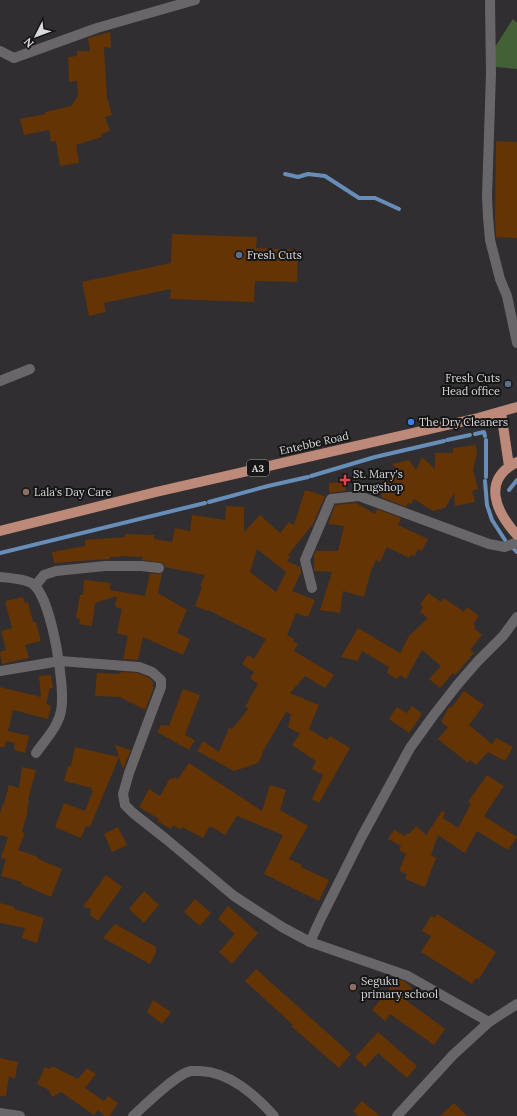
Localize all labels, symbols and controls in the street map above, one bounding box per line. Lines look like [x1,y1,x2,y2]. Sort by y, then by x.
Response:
north arrow [16,16,56,56]
text: N [20,34,37,51]
place label: Fresh Cuts [247,248,302,262]
marker: Fresh Cuts [234,250,244,260]
place label: Fresh Cuts Head office [442,371,500,398]
marker: Fresh Cuts Head office [503,379,513,389]
place label: The Dry Cleaners [419,415,508,429]
marker: The Dry Cleaners [406,417,416,427]
street label: Entebbe Road [278,428,350,458]
road number: A3 [247,460,269,476]
place label: St. Mary's Drugshop [353,467,404,494]
marker: St. Mary's Drugshop [340,475,350,485]
place label: Lala's Day Care [34,485,112,499]
marker: Lala's Day Care [21,487,31,497]
place label: Seguku primary school [361,974,438,1001]
marker: Seguku primary school [348,982,358,992]

